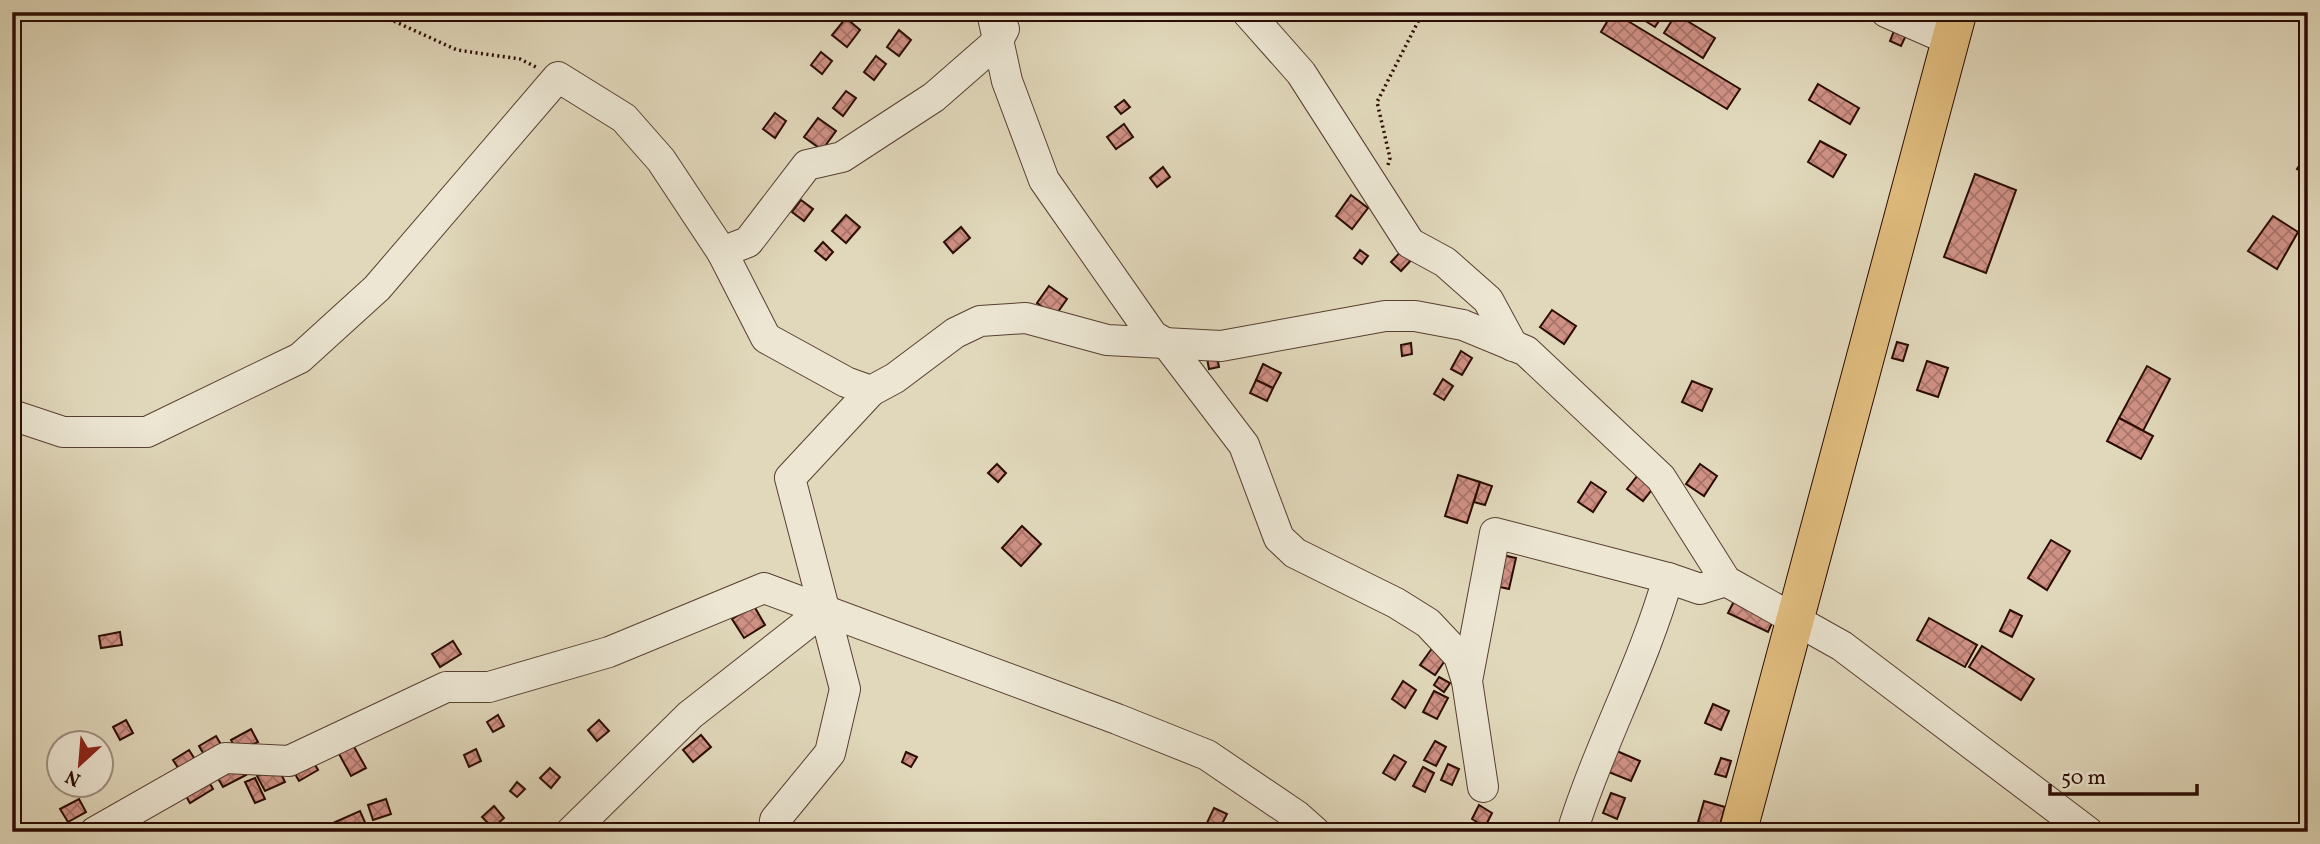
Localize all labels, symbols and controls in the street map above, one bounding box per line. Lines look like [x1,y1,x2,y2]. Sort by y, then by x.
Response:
north arrow [46,728,116,798]
scale bar [2050,753,2198,797]
text: N [61,763,85,792]
text: 50 m [2061,764,2106,793]

